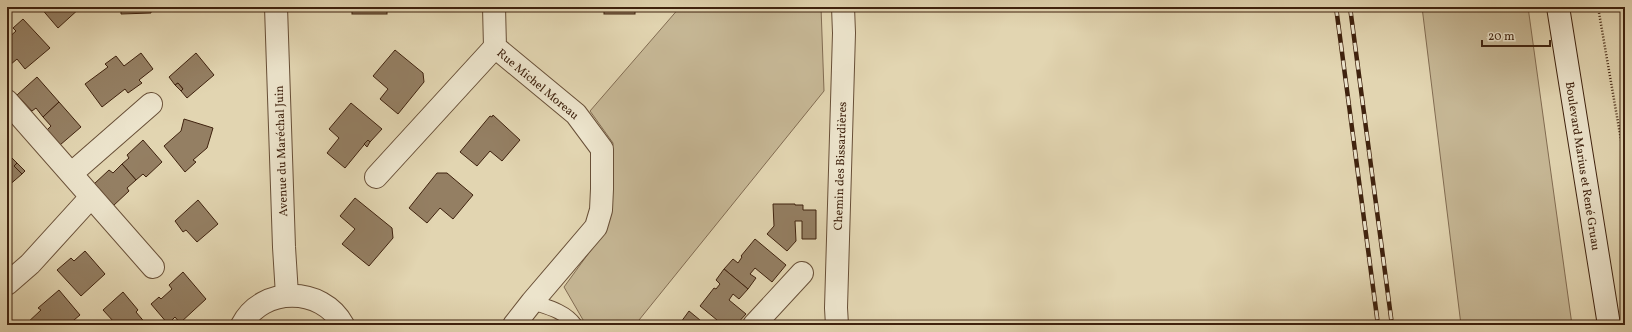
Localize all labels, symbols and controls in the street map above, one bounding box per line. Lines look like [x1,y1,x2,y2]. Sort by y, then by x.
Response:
scale bar [1482,22,1550,48]
text: 20 m [1488,29,1515,45]
street label: Rue Michel Moreau [493,46,582,124]
street label: Boulevard Marius et René Gruau [1561,81,1603,252]
street label: Avenue du Maréchal Juin [272,85,292,217]
street label: Chemin des Bissardières [831,101,851,231]

